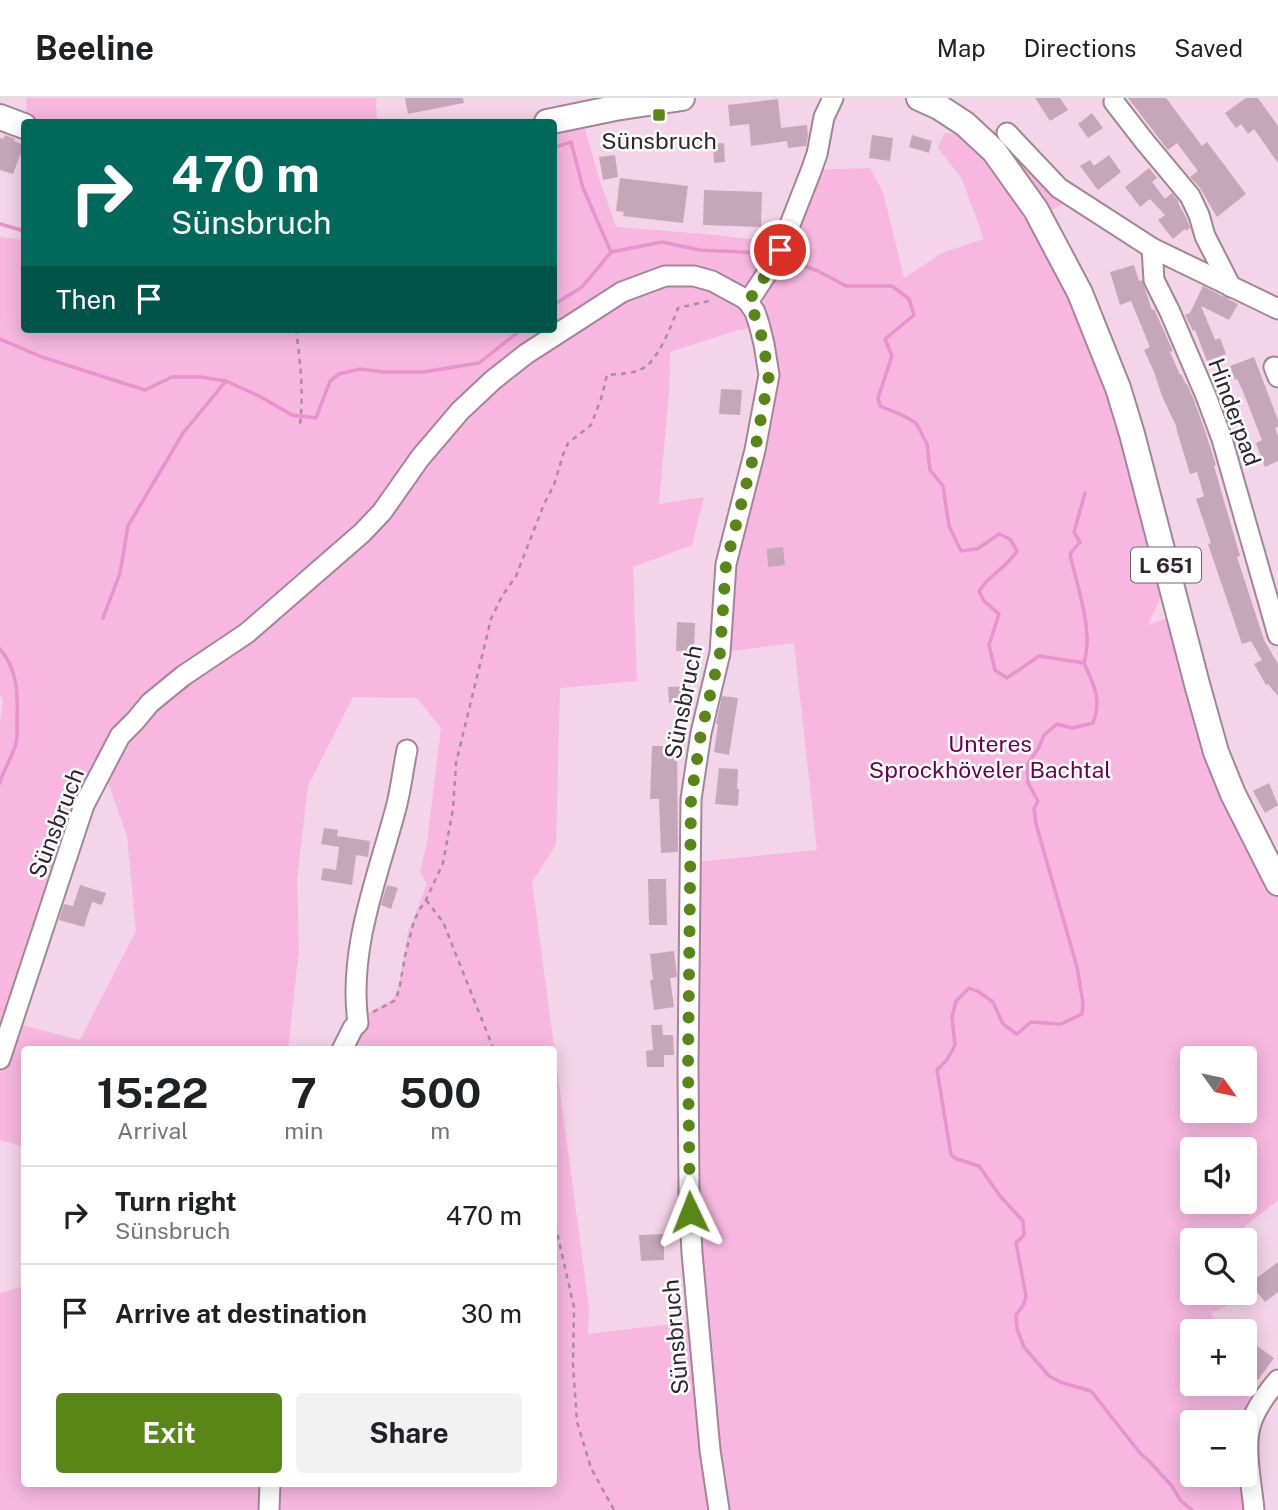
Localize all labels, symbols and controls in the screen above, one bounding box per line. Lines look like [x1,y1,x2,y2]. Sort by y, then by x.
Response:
text: Beeline [35,29,154,67]
text: Map [937,34,986,62]
text: Directions [1024,34,1136,62]
text: Saved [1174,34,1243,62]
marker: Sünsbruch [651,107,667,123]
place label: Sünsbruch [601,127,717,154]
text: 470 m [171,145,320,203]
icon: right [56,147,147,238]
text: Sünsbruch [171,204,332,241]
pin [750,220,810,280]
icon: arrive [761,231,799,269]
icon: arrive [130,280,168,318]
text: Then [56,284,116,315]
street label: Hinderpad [1203,355,1267,469]
road number: L 651 [1131,547,1201,582]
street label: Sünsbruch [659,643,707,761]
park label: Unteres Sprockhöveler Bachtal [869,730,1111,783]
street label: Sünsbruch [23,764,89,882]
north arrow [1180,1046,1256,1124]
map controls [1180,1046,1257,1487]
text: 15:22 [97,1068,209,1117]
text: 7 [291,1068,317,1117]
text: 500 [399,1068,481,1117]
text: Arrival [117,1117,188,1144]
text: min [284,1117,323,1144]
text: m [430,1117,450,1144]
button: sound [1180,1137,1257,1214]
position arrow [653,1175,727,1249]
text: Turn right [115,1186,237,1217]
icon: right [56,1196,94,1234]
text: 470 m [446,1200,522,1231]
text: Sünsbruch [115,1217,230,1244]
button: search [1180,1228,1257,1305]
street label: Sünsbruch [657,1278,693,1396]
icon: arrive [56,1294,94,1332]
text: Arrive at destination [115,1298,367,1329]
text: 30 m [461,1298,522,1329]
button: + [1180,1319,1257,1396]
button: Exit [56,1393,282,1473]
button: Share [296,1393,522,1473]
button: − [1180,1410,1257,1487]

